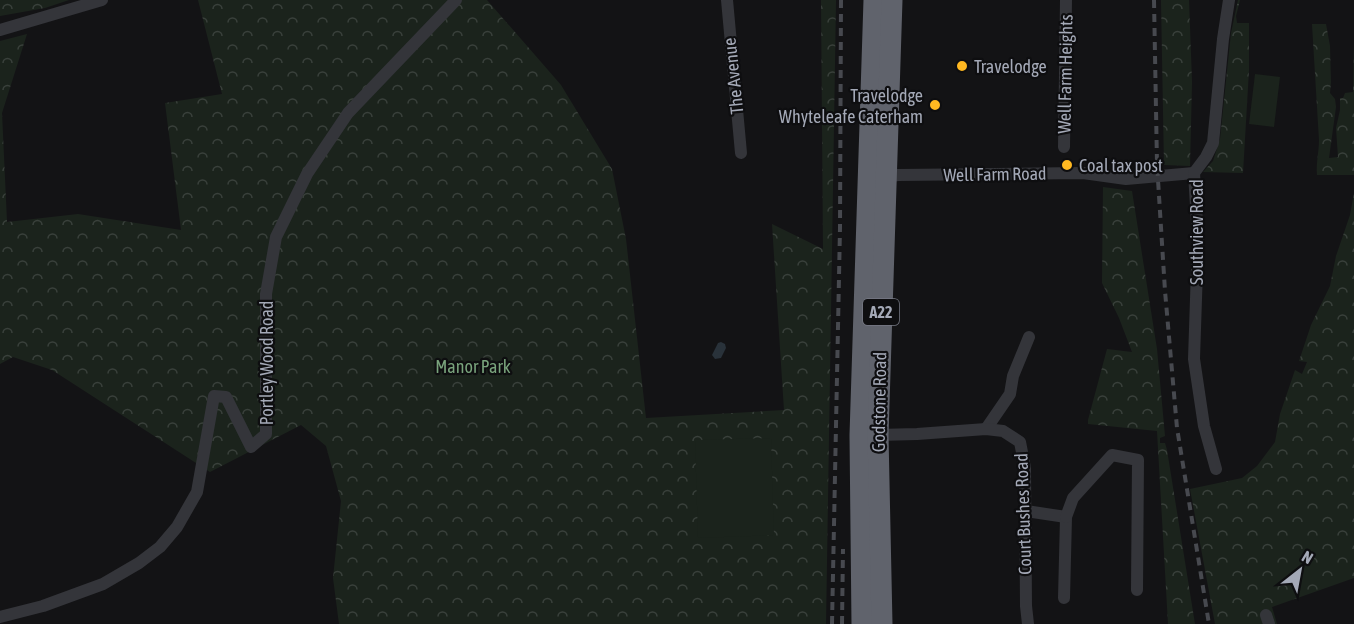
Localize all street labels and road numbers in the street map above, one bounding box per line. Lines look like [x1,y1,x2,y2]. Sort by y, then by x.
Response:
street label: Well Farm Heights [1053,14,1077,134]
street label: The Avenue [719,37,747,115]
street label: Well Farm Road [943,163,1047,185]
street label: Southview Road [1186,179,1207,285]
road number: A22 [863,299,899,325]
street label: Portley Wood Road [256,301,277,425]
street label: Godstone Road [868,352,890,452]
street label: Court Bushes Road [1010,453,1036,575]

